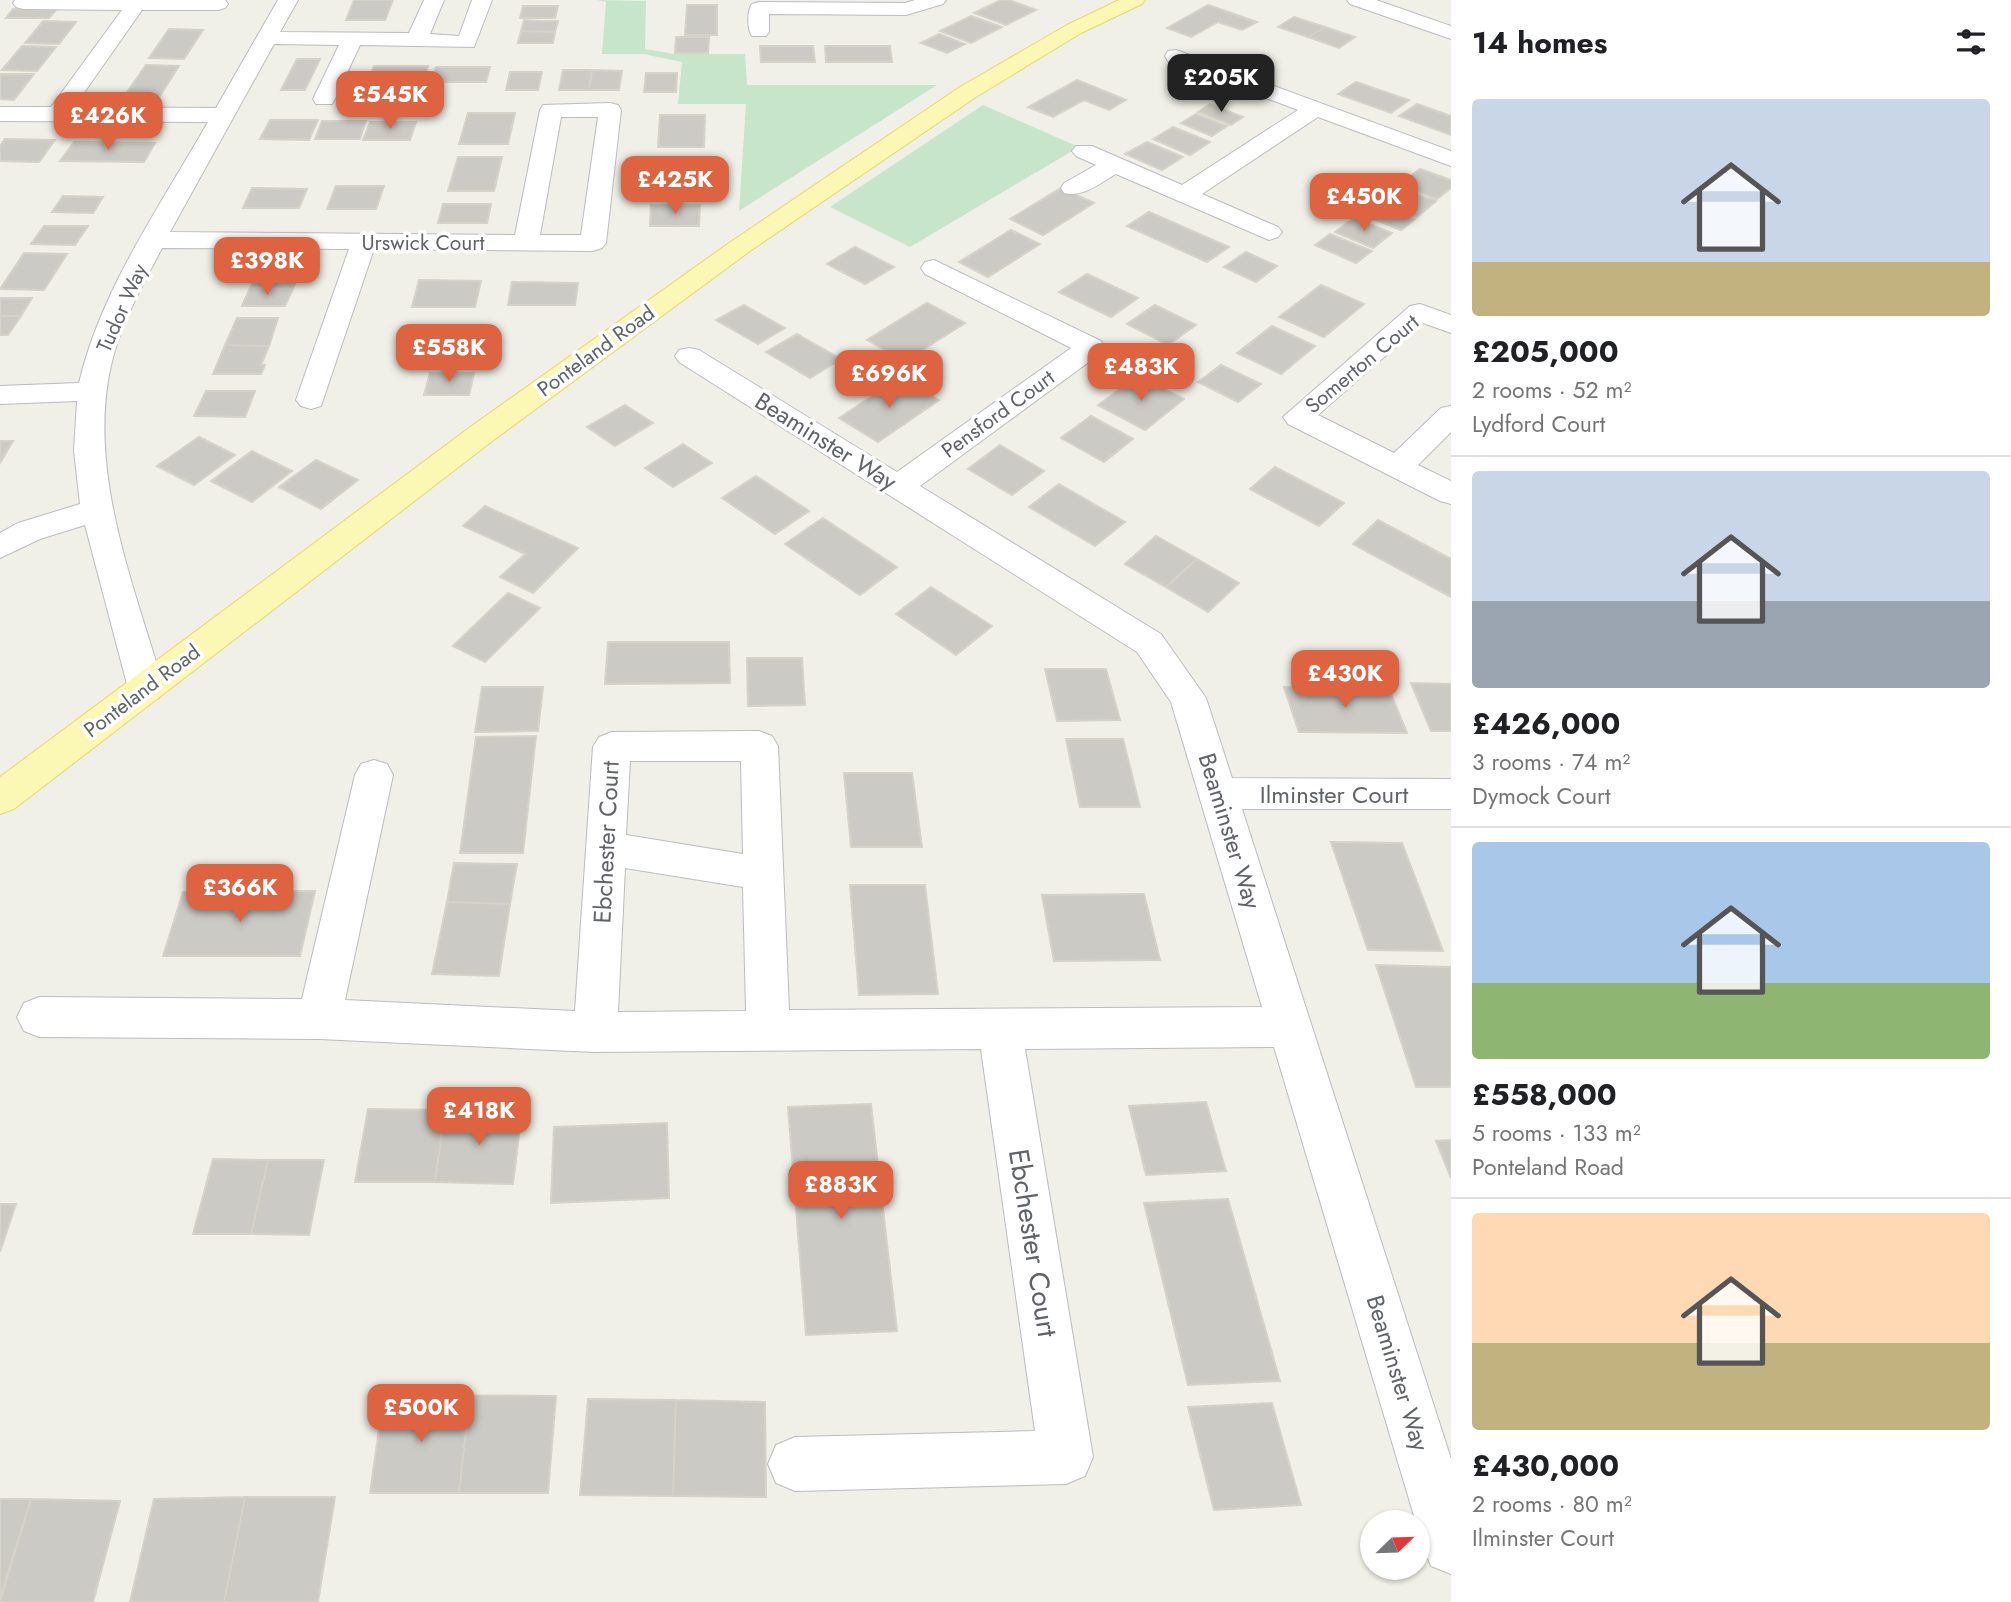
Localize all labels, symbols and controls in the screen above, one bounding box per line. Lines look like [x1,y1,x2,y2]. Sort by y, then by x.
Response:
text: 14 homes [1472,21,1607,64]
icon: filters [1952,23,1990,61]
pin: £205K [1172,54,1270,114]
text: £205K [1183,60,1259,94]
pin: £545K [341,72,439,131]
text: £545K [352,77,428,111]
pin: £426K [59,92,157,152]
text: £426K [70,98,146,132]
icon: home [1668,144,1794,270]
pin: £425K [626,156,724,216]
text: £425K [637,162,713,196]
pin: £450K [1315,174,1413,233]
text: £450K [1326,179,1402,213]
street label: Urswick Court [361,228,485,258]
pin: £398K [218,238,316,297]
text: £398K [230,243,304,277]
street label: Tudor Way [89,258,155,357]
street label: Ponteland Road [531,298,661,404]
street label: Somerton Court [1299,307,1425,421]
pin: £558K [400,324,498,384]
text: £558K [412,330,486,364]
text: £205,000 [1472,330,1619,373]
pin: £483K [1092,344,1190,403]
text: £483K [1104,349,1178,383]
pin: £696K [840,350,938,410]
text: £696K [851,356,927,390]
street label: Pensford Court [935,363,1061,465]
text: 2 rooms · 52 m² [1472,373,1631,407]
street label: Beaminster Way [748,383,904,499]
text: Lydford Court [1472,407,1605,441]
icon: home [1668,516,1794,642]
street label: Ponteland Road [78,637,206,745]
pin: £430K [1296,650,1394,710]
text: £430K [1307,656,1383,690]
text: £426,000 [1472,702,1620,745]
text: 3 rooms · 74 m² [1472,745,1630,779]
street label: Beaminster Way [1190,749,1270,914]
street label: Ebchester Court [584,760,628,924]
street label: Ilminster Court [1260,777,1408,812]
text: Dymock Court [1472,779,1610,813]
pin: £366K [191,864,289,924]
text: £366K [202,870,278,904]
icon: home [1668,887,1794,1013]
text: £558,000 [1472,1073,1617,1116]
pin: £418K [430,1088,528,1147]
text: £418K [443,1093,515,1127]
text: 5 rooms · 133 m² [1472,1116,1641,1150]
street label: Ebchester Court [998,1146,1068,1340]
text: Ponteland Road [1472,1150,1624,1184]
pin: £883K [792,1162,890,1221]
text: £883K [804,1167,878,1201]
icon: home [1668,1258,1794,1384]
street label: Beaminster Way [1358,1291,1438,1456]
pin: £500K [372,1384,470,1444]
text: £500K [383,1390,459,1424]
text: £430,000 [1472,1444,1619,1487]
text: 2 rooms · 80 m² [1472,1487,1632,1521]
north arrow [1360,1510,1430,1580]
map controls [1360,1510,1430,1580]
text: Ilminster Court [1472,1521,1614,1555]

